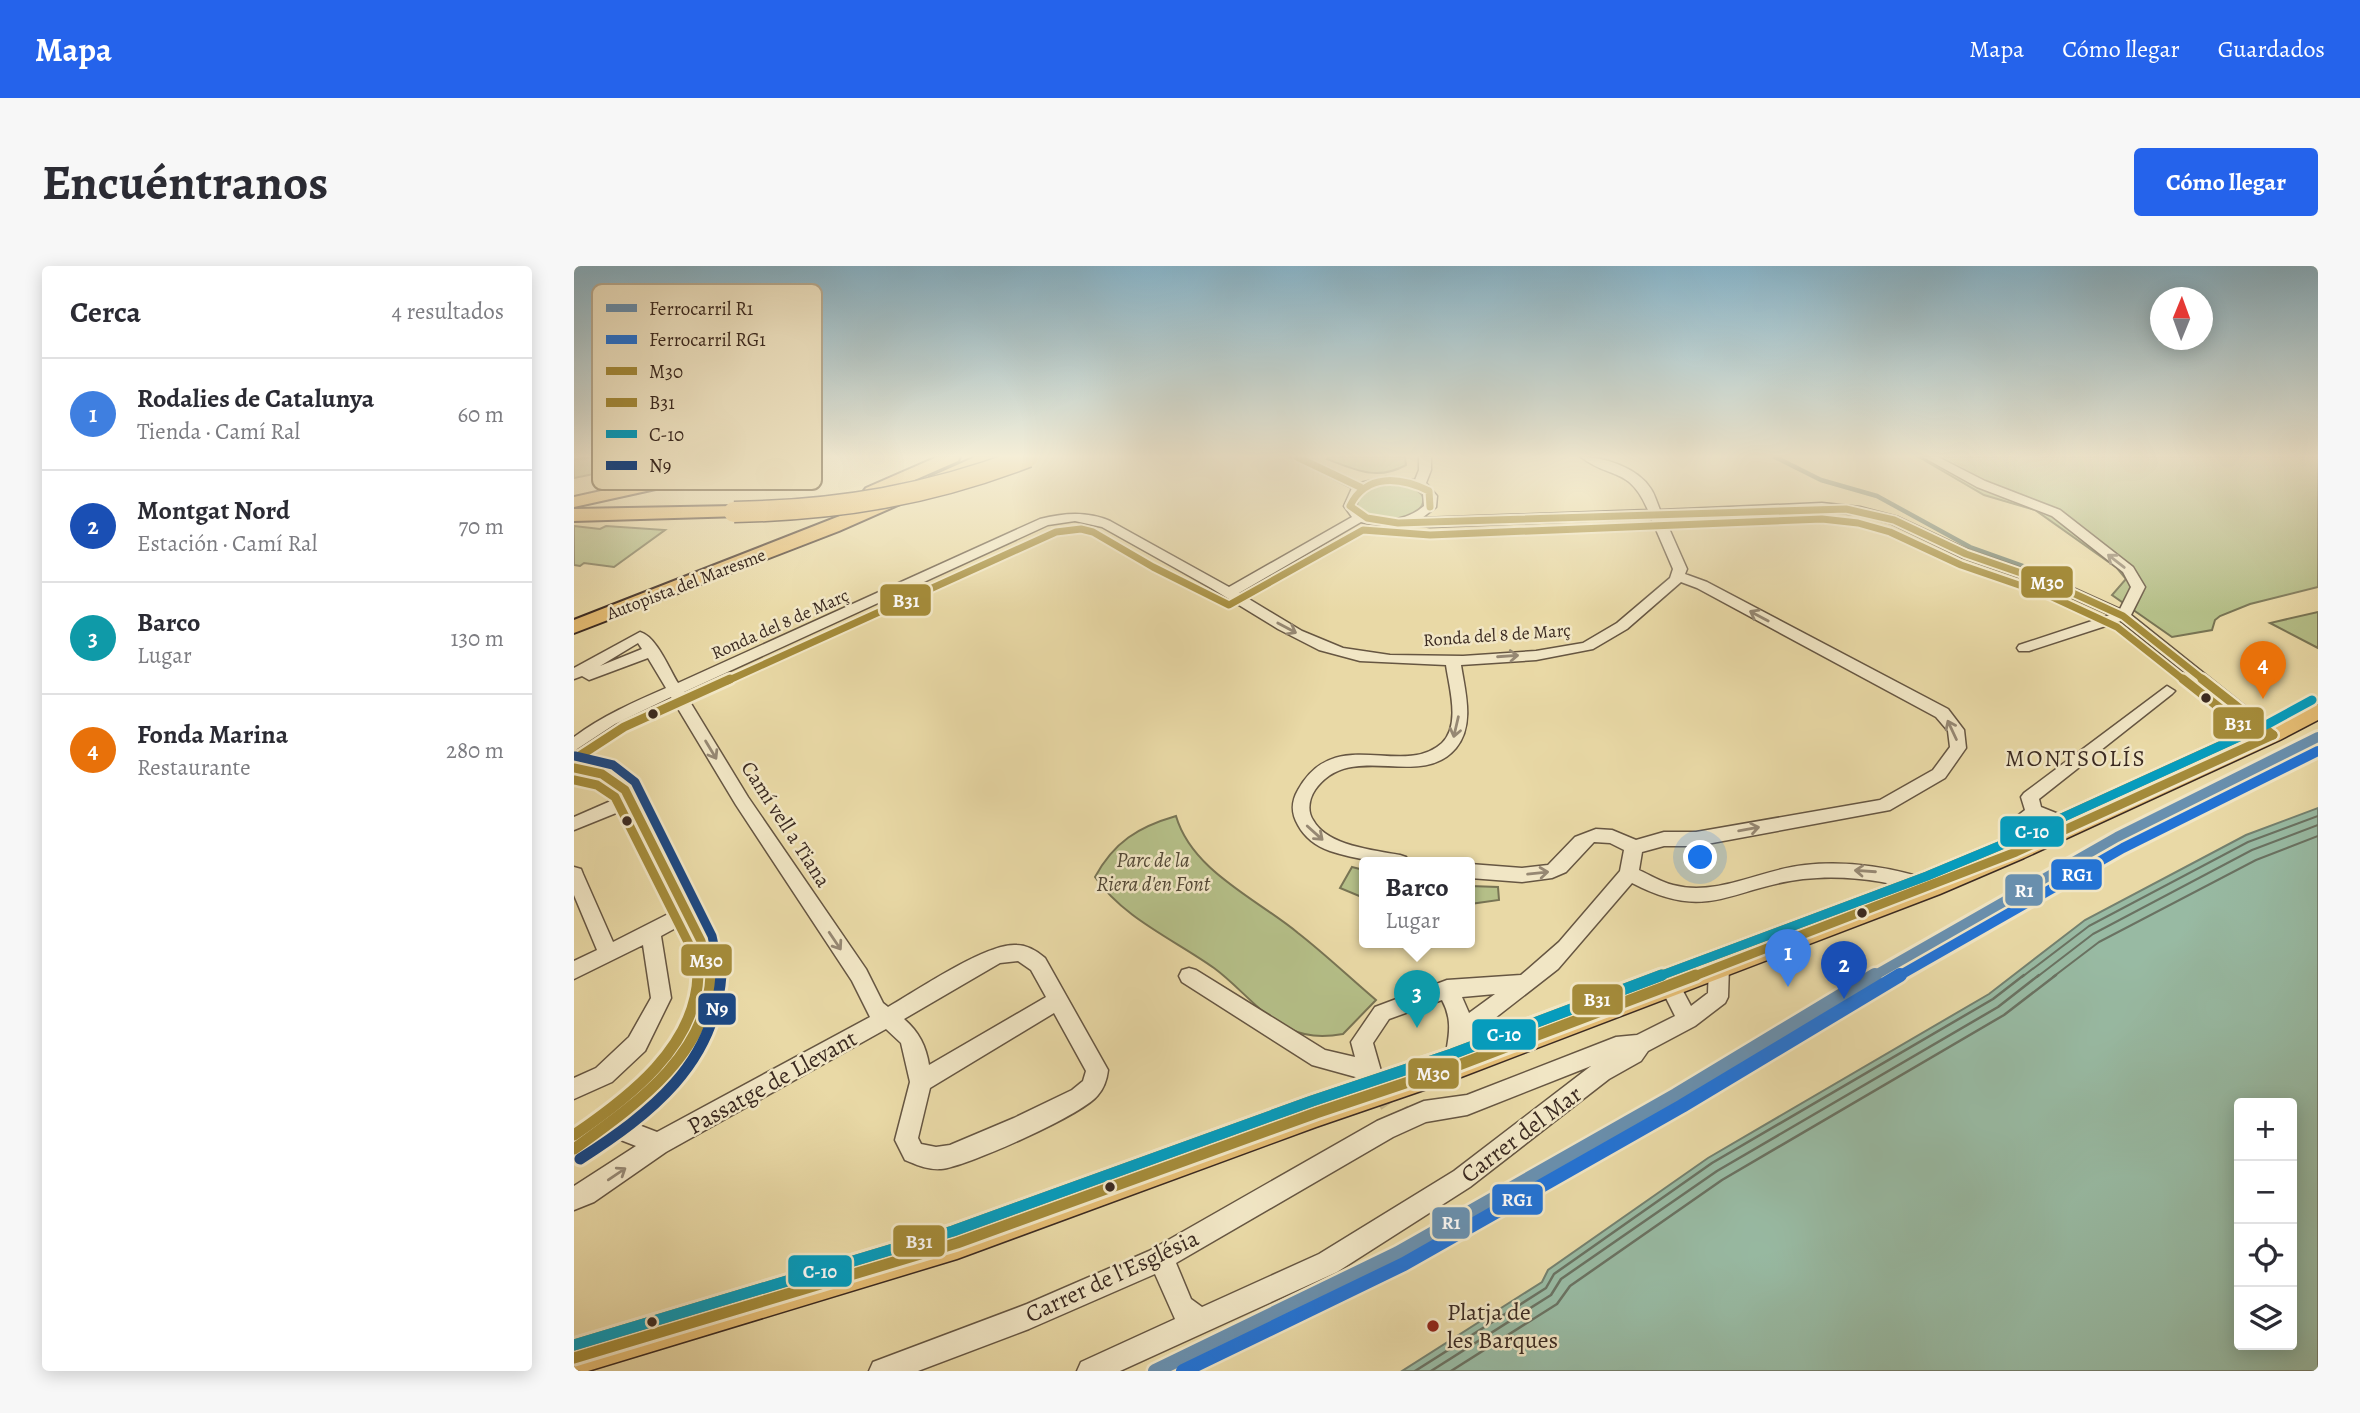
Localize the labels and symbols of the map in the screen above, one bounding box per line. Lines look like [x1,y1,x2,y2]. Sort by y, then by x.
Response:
legend [592,284,822,490]
north arrow [2150,287,2213,350]
text: Ferrocarril R1 [649,296,754,322]
text: Ferrocarril RG1 [649,327,766,353]
text: M30 [649,359,683,385]
text: B31 [649,390,675,416]
text: C-10 [649,422,684,448]
text: N9 [649,453,671,479]
street label: Autopista del Maresme [602,543,769,626]
one-way arrow [2107,553,2125,568]
line badge: M30 [2020,565,2074,599]
text: M30 [2030,570,2064,596]
street label: Ronda del 8 de Març [708,583,852,665]
line badge: B31 [879,583,932,617]
text: B31 [893,588,920,614]
one-way arrow [1749,608,1770,622]
street label: Ronda del 8 de Març [1422,618,1572,652]
one-way arrow [1276,622,1297,635]
pin: 4 [2240,641,2286,699]
one-way arrow [1496,649,1519,662]
unlabelled marker [2199,691,2213,705]
line badge: B31 [2212,706,2265,740]
unlabelled marker [646,707,660,721]
text: B31 [2225,711,2252,737]
one-way arrow [1449,715,1462,737]
one-way arrow [1945,720,1958,741]
one-way arrow [704,740,718,760]
district label: MONTSOLÍS [2005,743,2147,774]
street label: Camí vell a Tiana [735,756,837,893]
unlabelled marker [620,814,634,828]
line badge: C-10 [1999,815,2065,848]
text: C-10 [2015,819,2050,845]
one-way arrow [1738,822,1760,835]
one-way arrow [1306,825,1324,841]
your location [1683,840,1717,874]
park label: Parc de la Riera d'en Font [1096,846,1211,898]
line badge: RG1 [2050,858,2103,891]
text: RG1 [2061,862,2093,888]
one-way arrow [1854,864,1877,877]
one-way arrow [1526,866,1548,879]
line badge: R1 [2004,873,2044,907]
text: R1 [2015,878,2034,904]
unlabelled marker [1855,906,1869,920]
pin: 1 [1765,929,1811,987]
one-way arrow [829,930,843,950]
pin: 2 [1821,941,1867,999]
line badge: M30 [680,943,733,977]
text: M30 [689,948,723,974]
pin: 3 [1394,970,1440,1028]
line badge: B31 [1571,983,1624,1016]
text: B31 [1584,987,1611,1013]
line badge: N9 [697,992,737,1026]
text: N9 [706,996,729,1022]
line badge: C-10 [1471,1018,1537,1051]
street label: Passatge de Llevant [681,1022,863,1142]
text: C-10 [1487,1022,1522,1048]
line badge: M30 [1407,1057,1460,1090]
text: M30 [1416,1061,1450,1087]
street label: Carrer del Mar [1454,1078,1588,1190]
one-way arrow [607,1166,626,1181]
unlabelled marker [1103,1180,1117,1194]
line badge: RG1 [1491,1183,1544,1216]
text: RG1 [1501,1187,1533,1213]
line badge: R1 [1431,1206,1471,1240]
text: R1 [1442,1210,1461,1236]
street label: Carrer de l'Església [1020,1222,1205,1330]
line badge: B31 [892,1224,946,1258]
text: B31 [906,1229,933,1255]
line badge: C-10 [787,1254,853,1288]
text: C-10 [803,1259,838,1285]
place label: Platja de les Barques [1447,1296,1558,1356]
unlabelled marker [645,1315,659,1329]
marker: Platja de les Barques [1425,1318,1441,1334]

